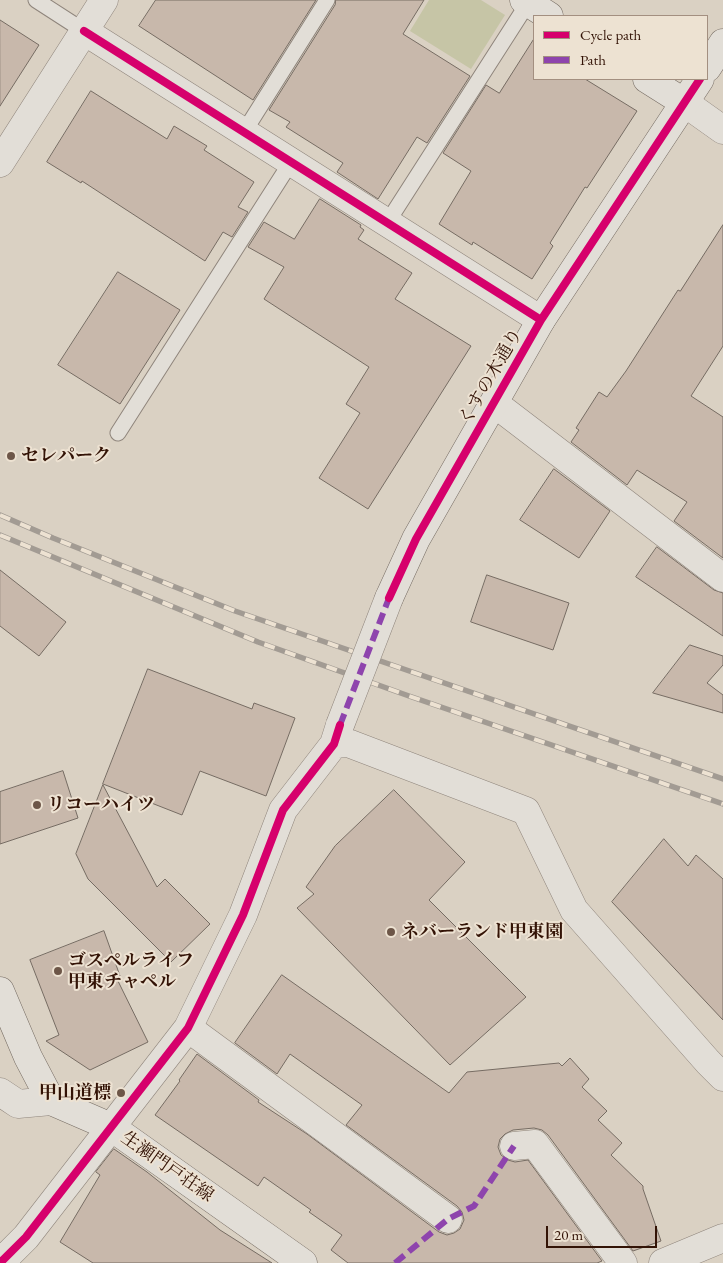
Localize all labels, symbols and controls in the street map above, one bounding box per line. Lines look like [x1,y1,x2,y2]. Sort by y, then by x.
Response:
legend [533,15,708,80]
text: Cycle path [580,25,641,44]
text: Path [580,50,606,69]
street label: くすの木通り [455,325,527,429]
place label: セレパーク [21,445,111,467]
marker: セレパーク [5,450,17,462]
place label: リコーハイツ [47,794,155,816]
marker: リコーハイツ [31,799,43,811]
place label: ネバーランド甲東園 [401,921,563,943]
marker: ネバーランド甲東園 [385,926,397,938]
place label: ゴスペルライフ 甲東チャペル [68,950,194,992]
marker: ゴスペルライフ 甲東チャペル [52,965,64,977]
place label: 甲山道標 [39,1082,111,1104]
marker: 甲山道標 [115,1087,127,1099]
street label: 生瀬門戸荘線 [117,1127,217,1207]
scale bar [548,1216,659,1248]
text: 20 m [554,1225,583,1244]

